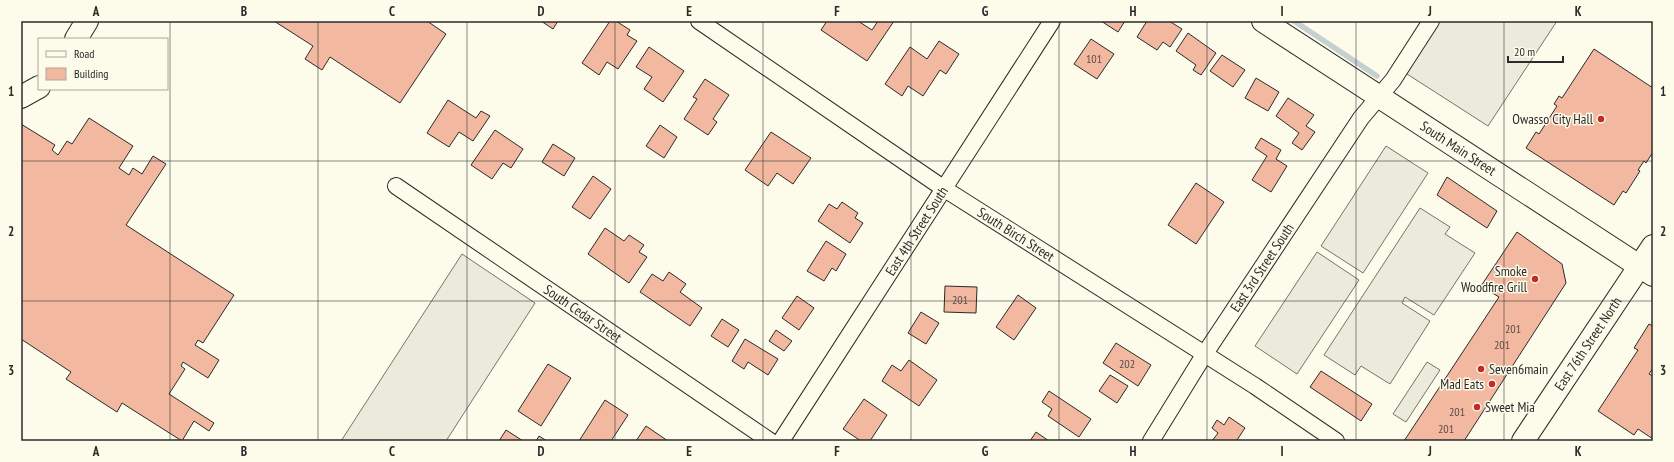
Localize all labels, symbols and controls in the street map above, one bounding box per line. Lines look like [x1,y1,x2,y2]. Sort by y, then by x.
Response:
text: A [92,3,100,20]
text: B [241,3,247,20]
text: C [389,3,395,20]
text: D [538,3,545,20]
text: E [686,3,692,20]
text: F [834,3,840,20]
text: G [982,3,989,20]
text: H [1130,3,1137,20]
text: I [1280,3,1284,20]
text: J [1427,3,1432,20]
text: K [1575,3,1582,20]
legend [38,38,168,90]
scale bar [1508,38,1563,64]
text: 20 m [1514,44,1535,59]
text: Road [74,46,94,61]
house number: 101 [1086,51,1102,66]
text: Building [74,66,109,81]
text: 1 [8,83,14,100]
text: 1 [1660,83,1666,100]
place label: Owasso City Hall [1512,110,1594,128]
marker: Owasso City Hall [1596,114,1606,124]
street label: South Main Street [1417,117,1500,179]
street label: East 4th Street South [881,183,952,279]
street label: South Birch Street [974,203,1058,265]
street label: East 3rd Street South [1226,220,1298,315]
text: 2 [8,223,14,240]
text: 2 [1660,223,1666,240]
place label: Smoke Woodfire Grill [1461,262,1528,296]
marker: Smoke Woodfire Grill [1530,274,1540,284]
street label: South Cedar Street [540,280,625,346]
house number: 201 [952,292,968,307]
street label: East 76th Street North [1550,293,1626,394]
house number: 201 [1505,321,1521,336]
house number: 201 [1494,337,1510,352]
house number: 202 [1119,356,1135,371]
place label: Seven6main [1489,360,1548,378]
text: 3 [8,362,14,379]
text: 3 [1660,362,1666,379]
marker: Seven6main [1476,364,1486,374]
place label: Mad Eats [1440,375,1484,393]
marker: Mad Eats [1487,379,1497,389]
place label: Sweet Mia [1485,398,1535,416]
marker: Sweet Mia [1472,402,1482,412]
house number: 201 [1449,404,1465,419]
house number: 201 [1438,421,1454,436]
text: A [92,443,100,460]
text: B [241,443,247,460]
text: C [389,443,395,460]
text: D [538,443,545,460]
text: E [686,443,692,460]
text: F [834,443,840,460]
text: G [982,443,989,460]
text: H [1130,443,1137,460]
text: I [1280,443,1284,460]
text: J [1427,443,1432,460]
text: K [1575,443,1582,460]

